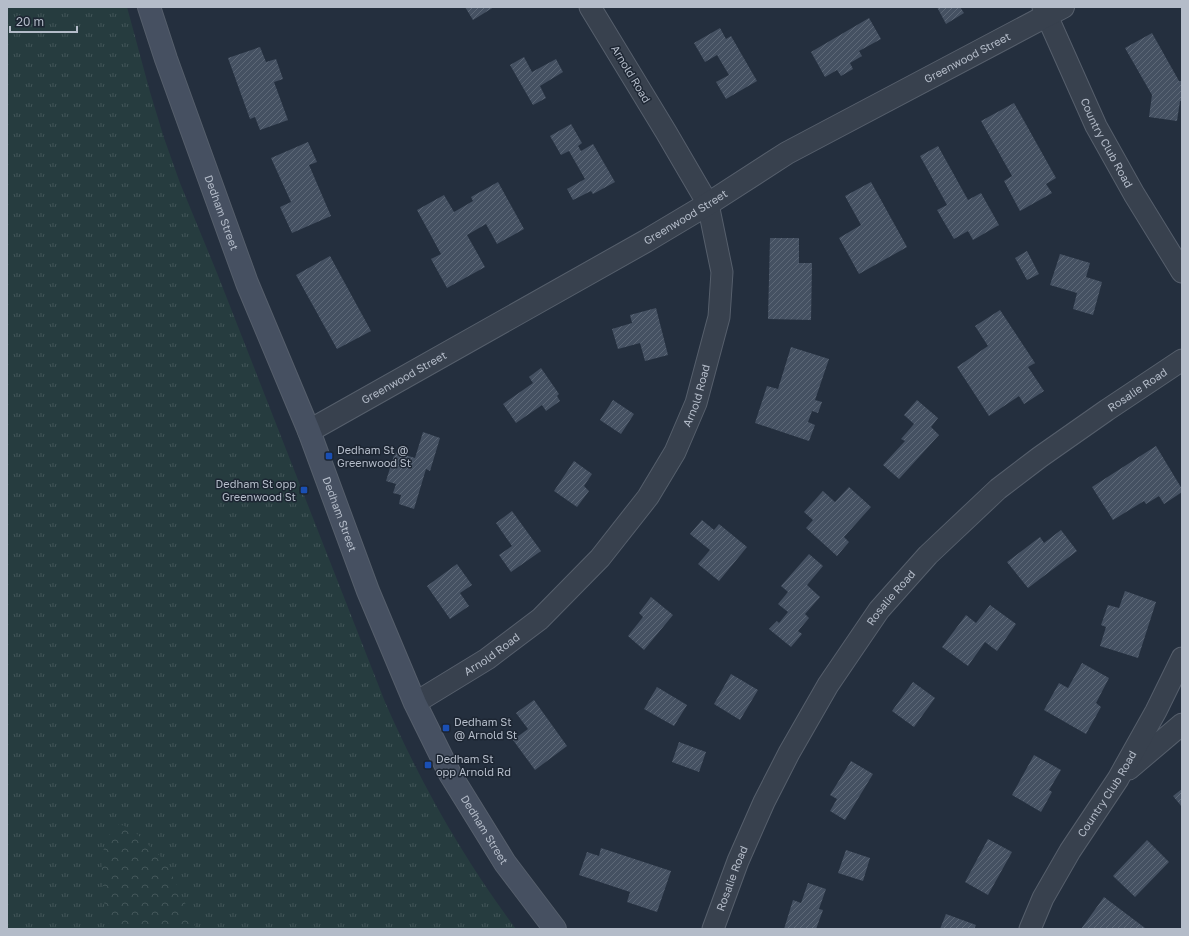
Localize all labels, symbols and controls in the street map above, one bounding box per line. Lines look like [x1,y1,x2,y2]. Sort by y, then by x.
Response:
scale bar [10,8,77,34]
text: 20 m [16,14,44,29]
street label: Greenwood Street [922,29,1012,85]
street label: Arnold Road [609,43,654,105]
street label: Country Club Road [1078,96,1136,190]
street label: Dedham Street [202,173,242,252]
street label: Greenwood Street [641,186,729,247]
street label: Greenwood Street [359,348,449,406]
street label: Arnold Road [680,363,712,429]
street label: Rosalie Road [1105,365,1169,414]
place label: Dedham St @ Greenwood St [337,443,411,469]
marker: Dedham St @ Greenwood St [324,451,334,461]
street label: Dedham Street [320,475,360,553]
place label: Dedham St opp Greenwood St [216,477,296,503]
marker: Dedham St opp Greenwood St [299,485,309,495]
street label: Rosalie Road [863,567,918,628]
street label: Arnold Road [461,630,522,678]
place label: Dedham St @ Arnold St [454,715,517,741]
marker: Dedham St @ Arnold St [441,723,451,733]
street label: Country Club Road [1074,748,1139,839]
place label: Dedham St opp Arnold Rd [436,752,511,778]
marker: Dedham St opp Arnold Rd [423,760,433,770]
street label: Dedham Street [459,792,511,866]
street label: Rosalie Road [713,844,750,913]

